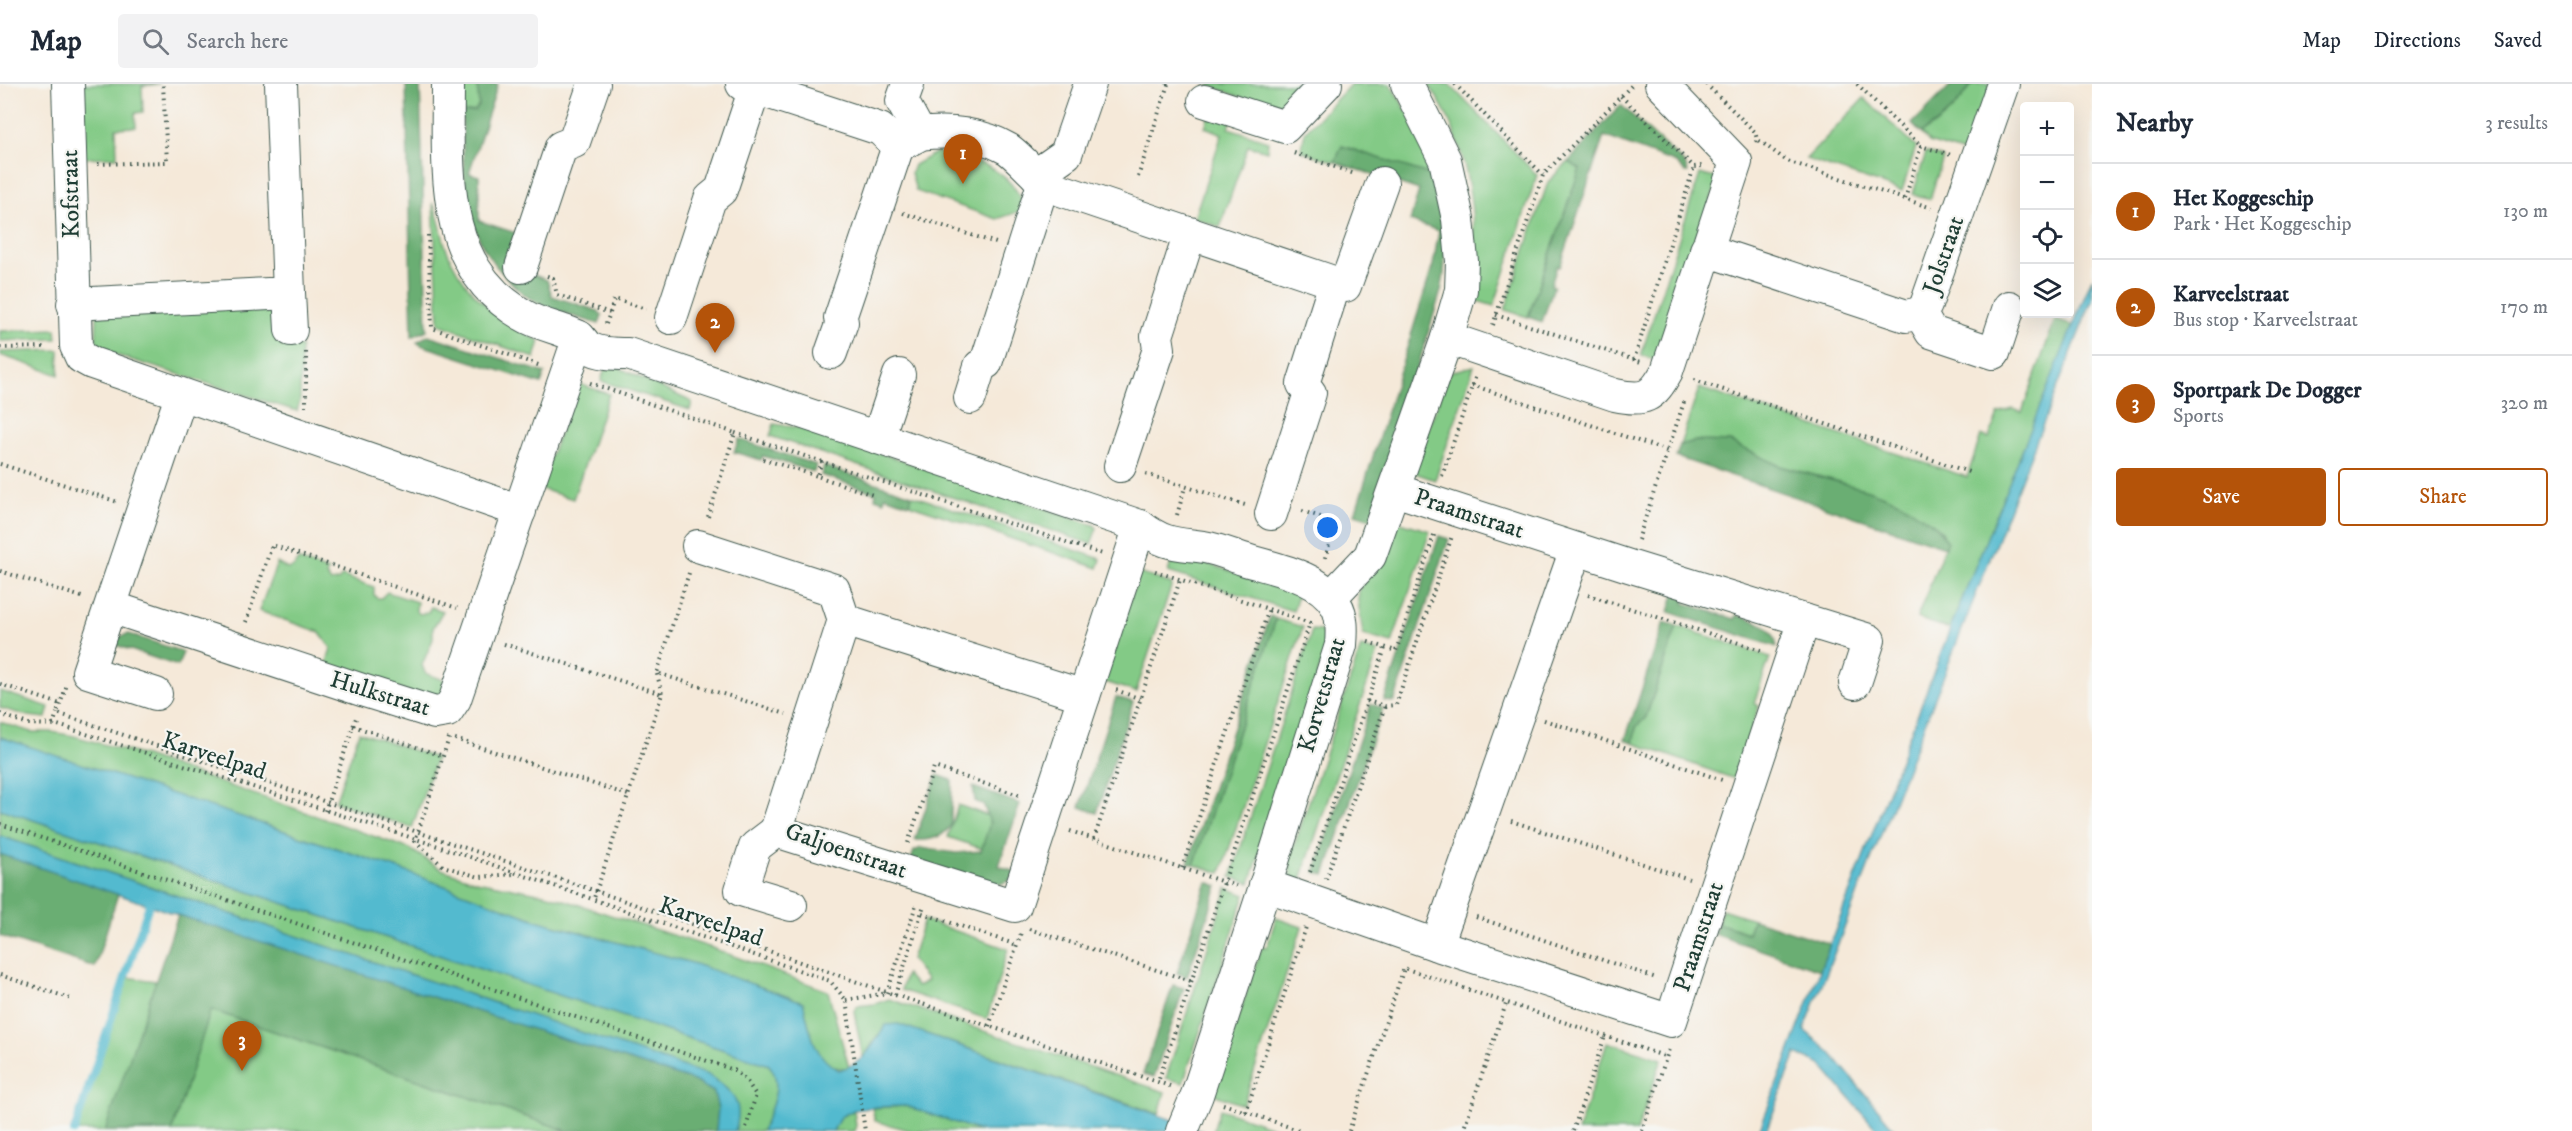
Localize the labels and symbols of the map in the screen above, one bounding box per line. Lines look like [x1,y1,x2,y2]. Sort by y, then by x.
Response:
pin: 1 [944,135,982,184]
street label: Kofstraat [55,149,87,239]
street label: Jolstraat [1916,212,1971,300]
pin: 2 [696,304,734,353]
street label: Praamstraat [1410,482,1528,546]
your location [1313,513,1342,542]
street label: Korvetstraat [1291,634,1353,756]
street label: Hulkstraat [326,665,434,724]
street label: Karveelpad [158,725,270,787]
street label: Galjoenstraat [781,816,911,886]
street label: Praamstraat [1667,878,1731,996]
street label: Karveelpad [655,890,767,954]
pin: 3 [222,1022,262,1071]

